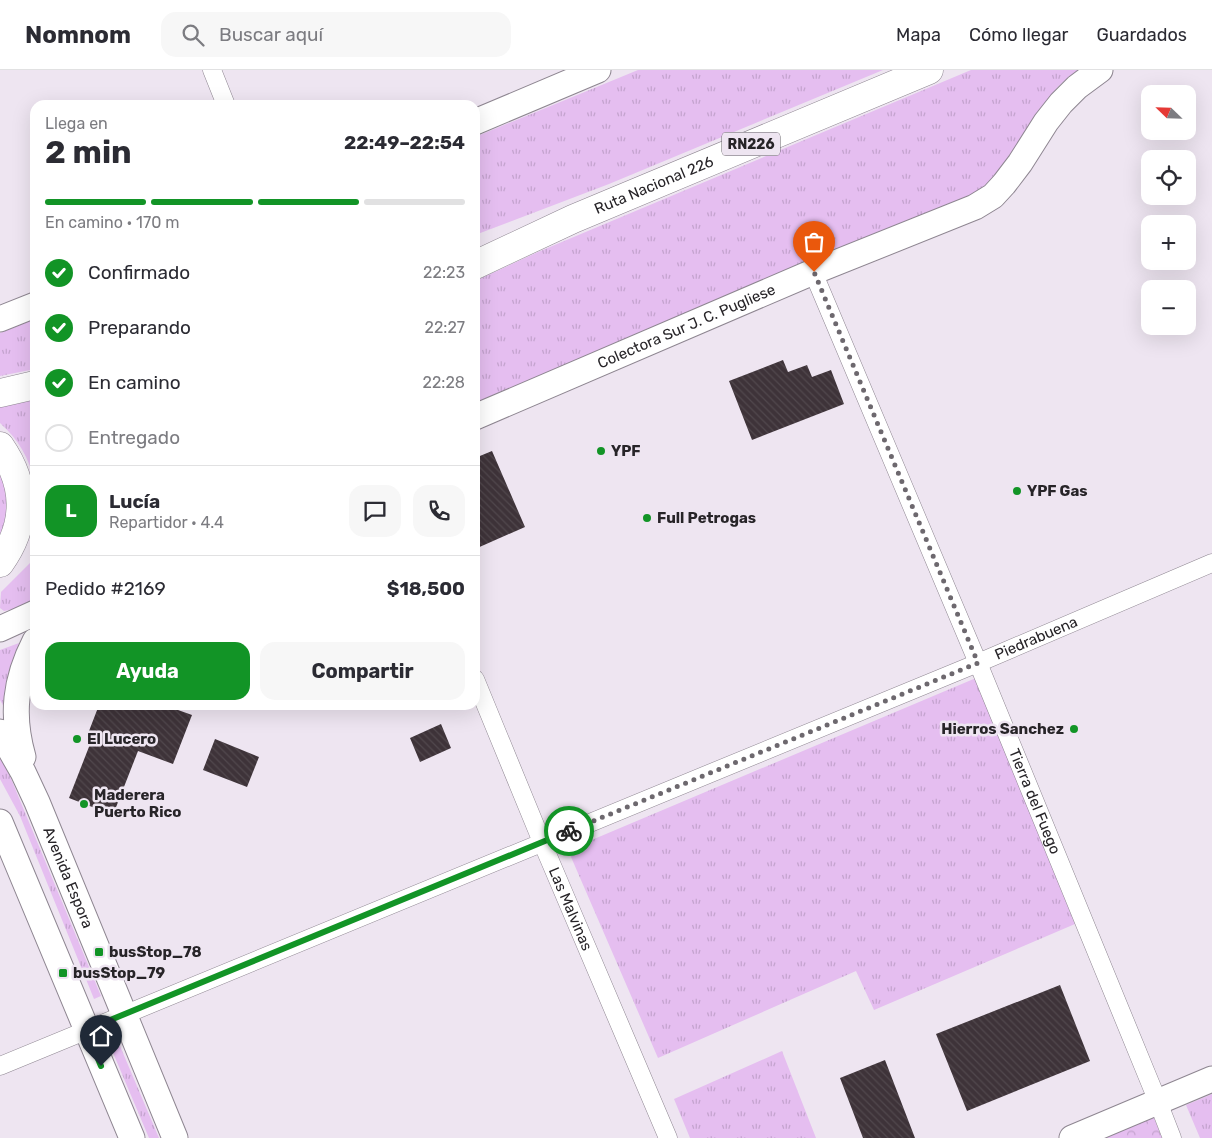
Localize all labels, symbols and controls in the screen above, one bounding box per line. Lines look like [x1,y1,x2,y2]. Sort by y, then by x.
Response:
search box [161,12,511,57]
text: Nomnom [25,21,131,49]
icon: search [179,21,207,49]
text: Buscar aquí [219,23,323,46]
text: Mapa [896,24,941,46]
text: Cómo llegar [969,24,1068,46]
text: Guardados [1096,24,1187,46]
north arrow [1141,85,1196,140]
map controls [1141,85,1196,335]
text: Llega en [45,114,108,133]
text: 22:49–22:54 [344,131,465,154]
road number: RN226 [722,132,780,156]
text: 2 min [45,133,132,171]
button: locate [1141,150,1196,205]
street label: Ruta Nacional 226 [592,152,716,218]
text: En camino · 170 m [45,213,179,232]
button: + [1141,215,1196,270]
pin [793,221,835,272]
icon: bag [800,228,828,256]
icon: check [45,259,73,287]
text: Confirmado [88,261,190,284]
text: 22:23 [423,263,465,282]
street label: Colectora Sur J. C. Pugliese [595,280,778,372]
button: − [1141,280,1196,335]
icon: check [45,314,73,342]
text: Preparando [88,316,191,339]
text: 22:27 [425,318,465,337]
icon: check [45,369,73,397]
text: En camino [88,371,181,394]
text: 22:28 [423,373,465,392]
text: Entregado [88,426,180,449]
place label: YPF [611,442,641,460]
marker: YPF [595,445,607,457]
place label: YPF Gas [1027,482,1088,500]
button: chat [349,485,401,537]
button: phone [413,485,465,537]
marker: YPF Gas [1011,485,1023,497]
text: Lucía [109,490,160,513]
text: L [65,499,77,522]
place label: Full Petrogas [657,509,756,527]
marker: Full Petrogas [641,512,653,524]
text: Repartidor · 4.4 [109,513,224,532]
text: Pedido #2169 [45,577,166,600]
text: $18,500 [387,577,465,600]
street label: Piedrabuena [992,613,1080,664]
button: Ayuda [45,642,250,700]
button: Compartir [260,642,465,700]
place label: Hierros Sanchez [941,720,1064,738]
marker: Hierros Sanchez [1068,723,1080,735]
place label: El Lucero [87,730,156,748]
marker: El Lucero [71,733,83,745]
street label: Tierra del Fuego [1005,746,1064,857]
place label: Maderera Puerto Rico [94,786,182,821]
marker: Maderera Puerto Rico [78,798,90,810]
courier [544,806,594,856]
icon: bike [555,817,583,845]
street label: Avenida Espora [39,824,97,931]
street label: Las Malvinas [545,865,596,954]
place label: busStop_78 [109,943,202,961]
marker: busStop_78 [93,946,105,958]
place label: busStop_79 [73,964,166,982]
marker: busStop_79 [57,967,69,979]
pin [80,1015,122,1066]
icon: home [87,1022,115,1050]

